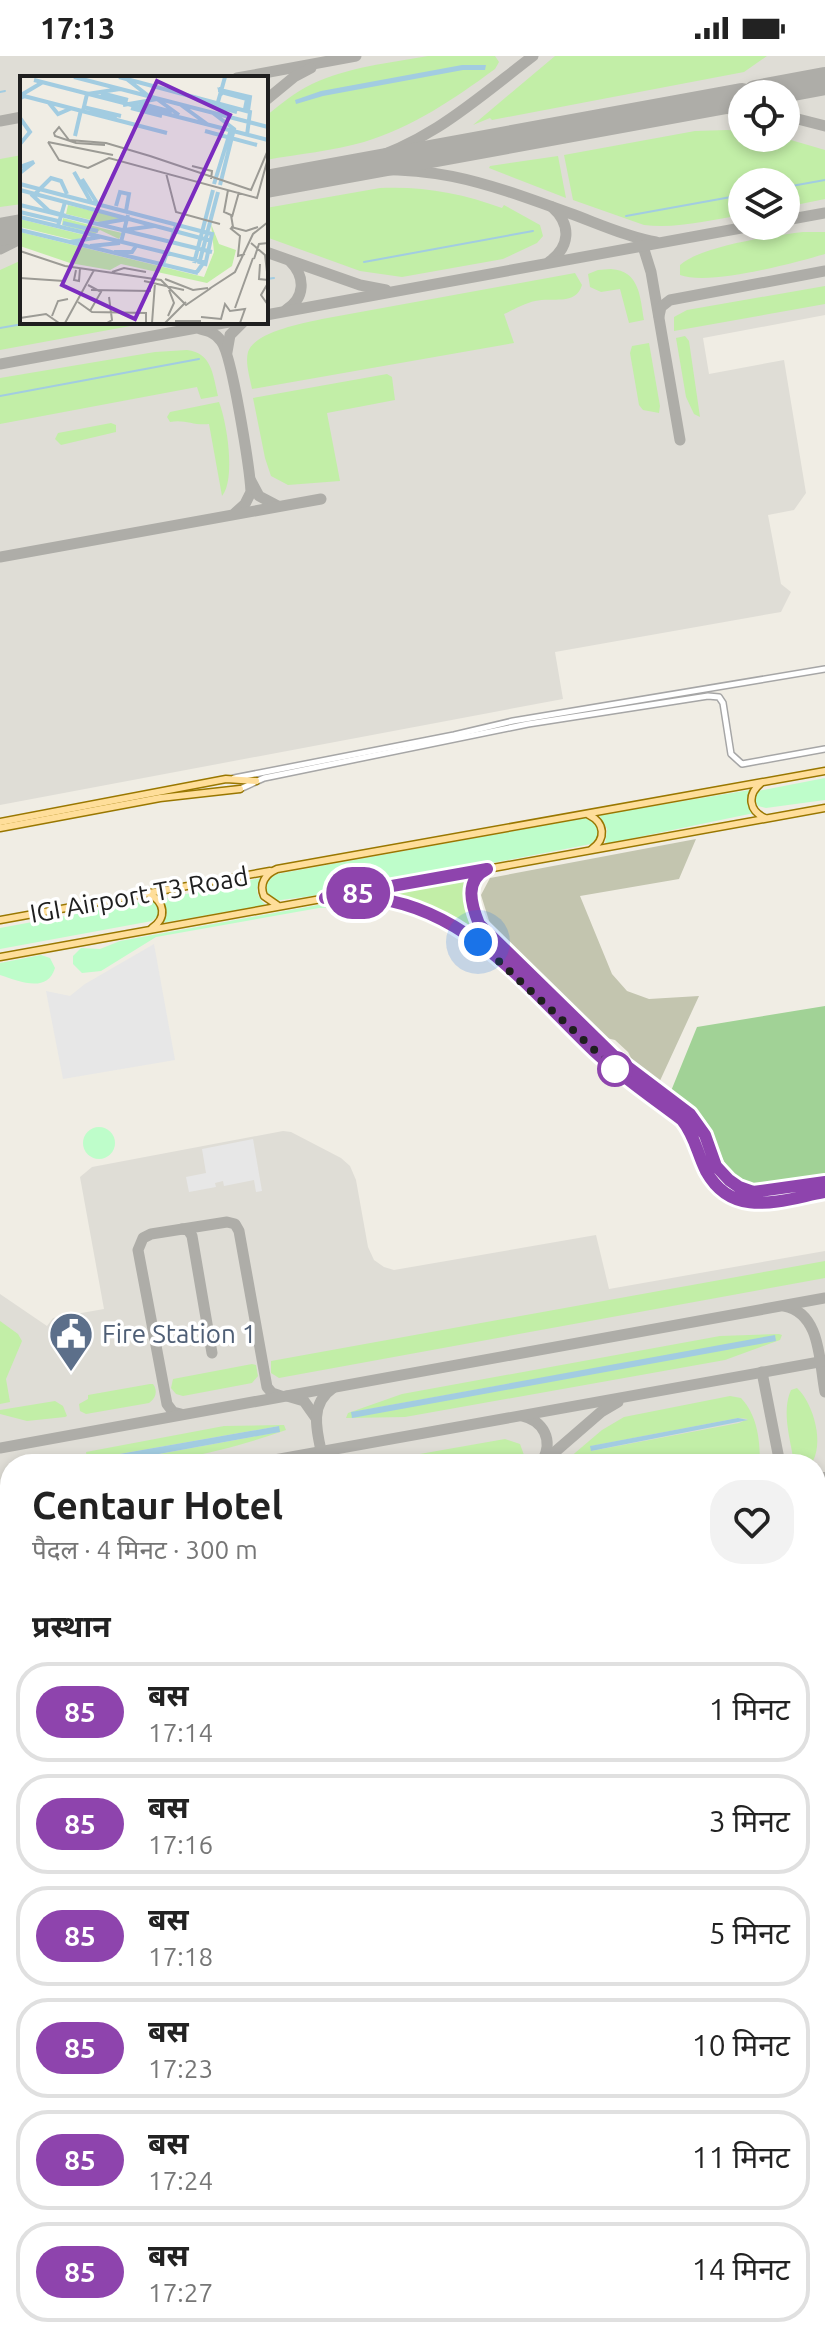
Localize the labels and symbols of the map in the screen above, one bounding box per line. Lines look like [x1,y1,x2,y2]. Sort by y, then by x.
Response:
inset map [20,76,268,324]
street label: IGI Airport T3 Road [28,861,250,928]
line badge: 85 [322,867,394,919]
your location [458,922,498,962]
unlabelled marker [598,1052,632,1086]
public building icon: Fire Station 1 [47,1310,95,1373]
place label: Fire Station 1 [102,1319,257,1348]

